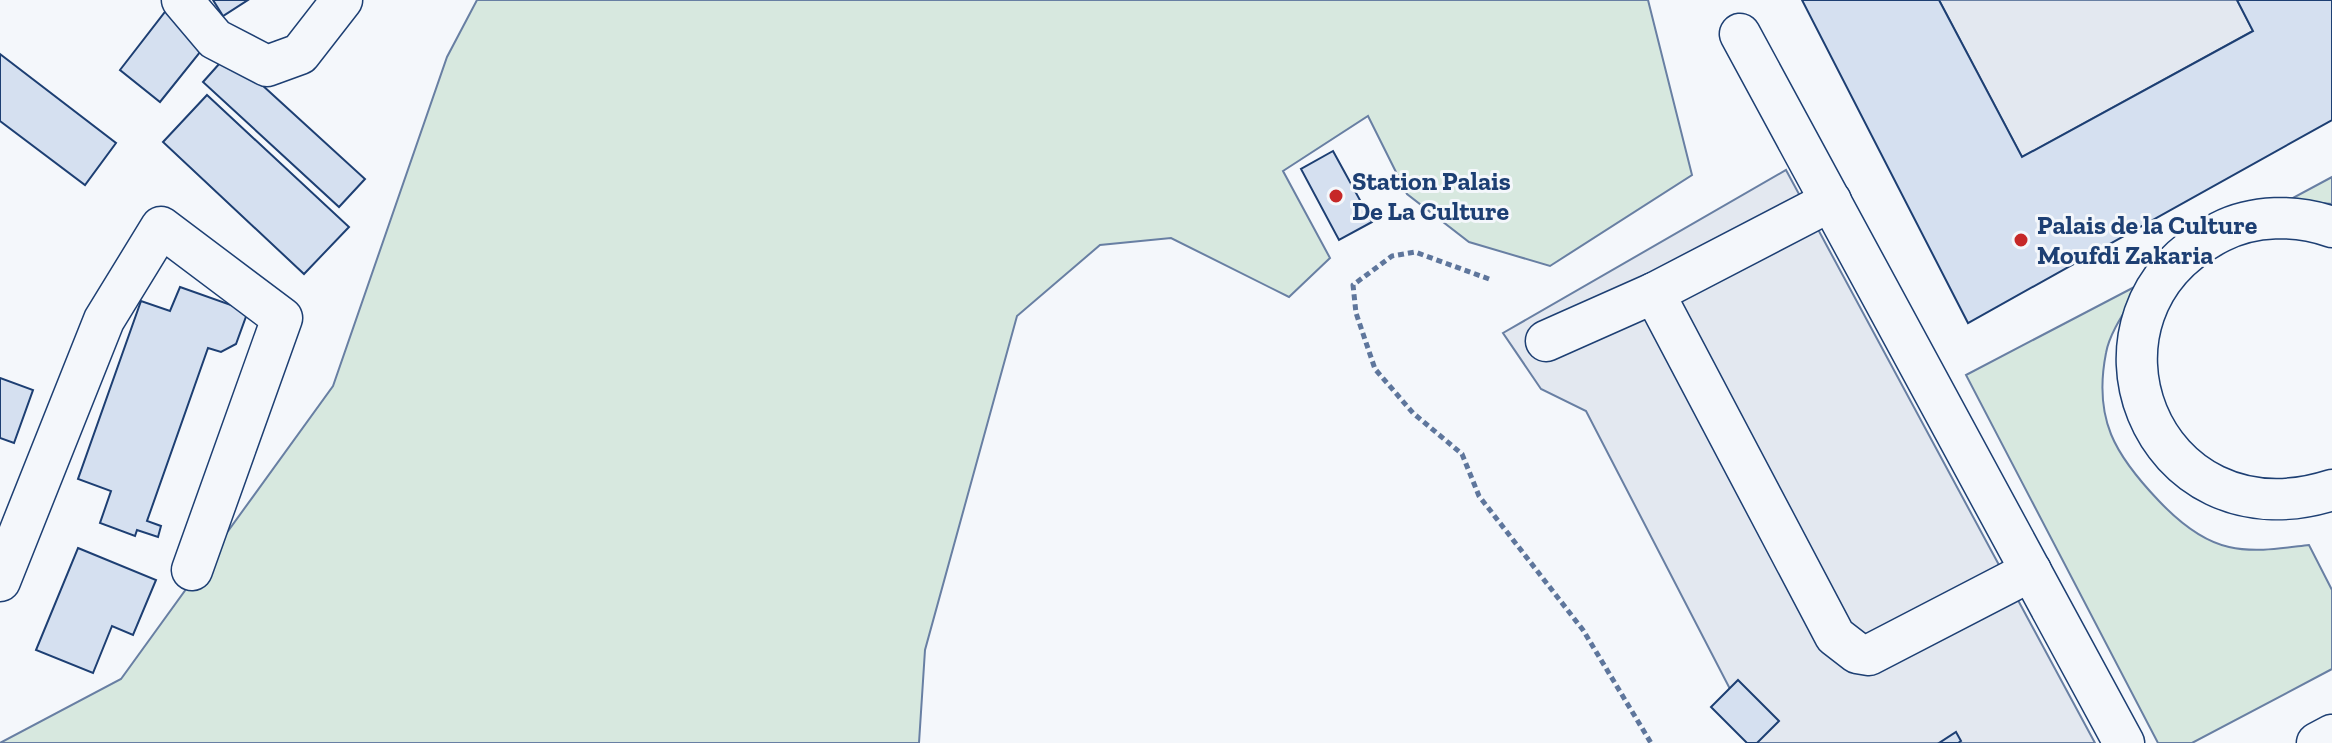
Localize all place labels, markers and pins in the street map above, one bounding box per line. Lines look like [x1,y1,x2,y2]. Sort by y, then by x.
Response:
place label: Station Palais De La Culture [1352,165,1511,227]
marker: Station Palais De La Culture [1327,187,1345,205]
place label: Palais de la Culture Moufdi Zakaria [2037,209,2258,271]
marker: Palais de la Culture Moufdi Zakaria [2012,231,2030,249]

